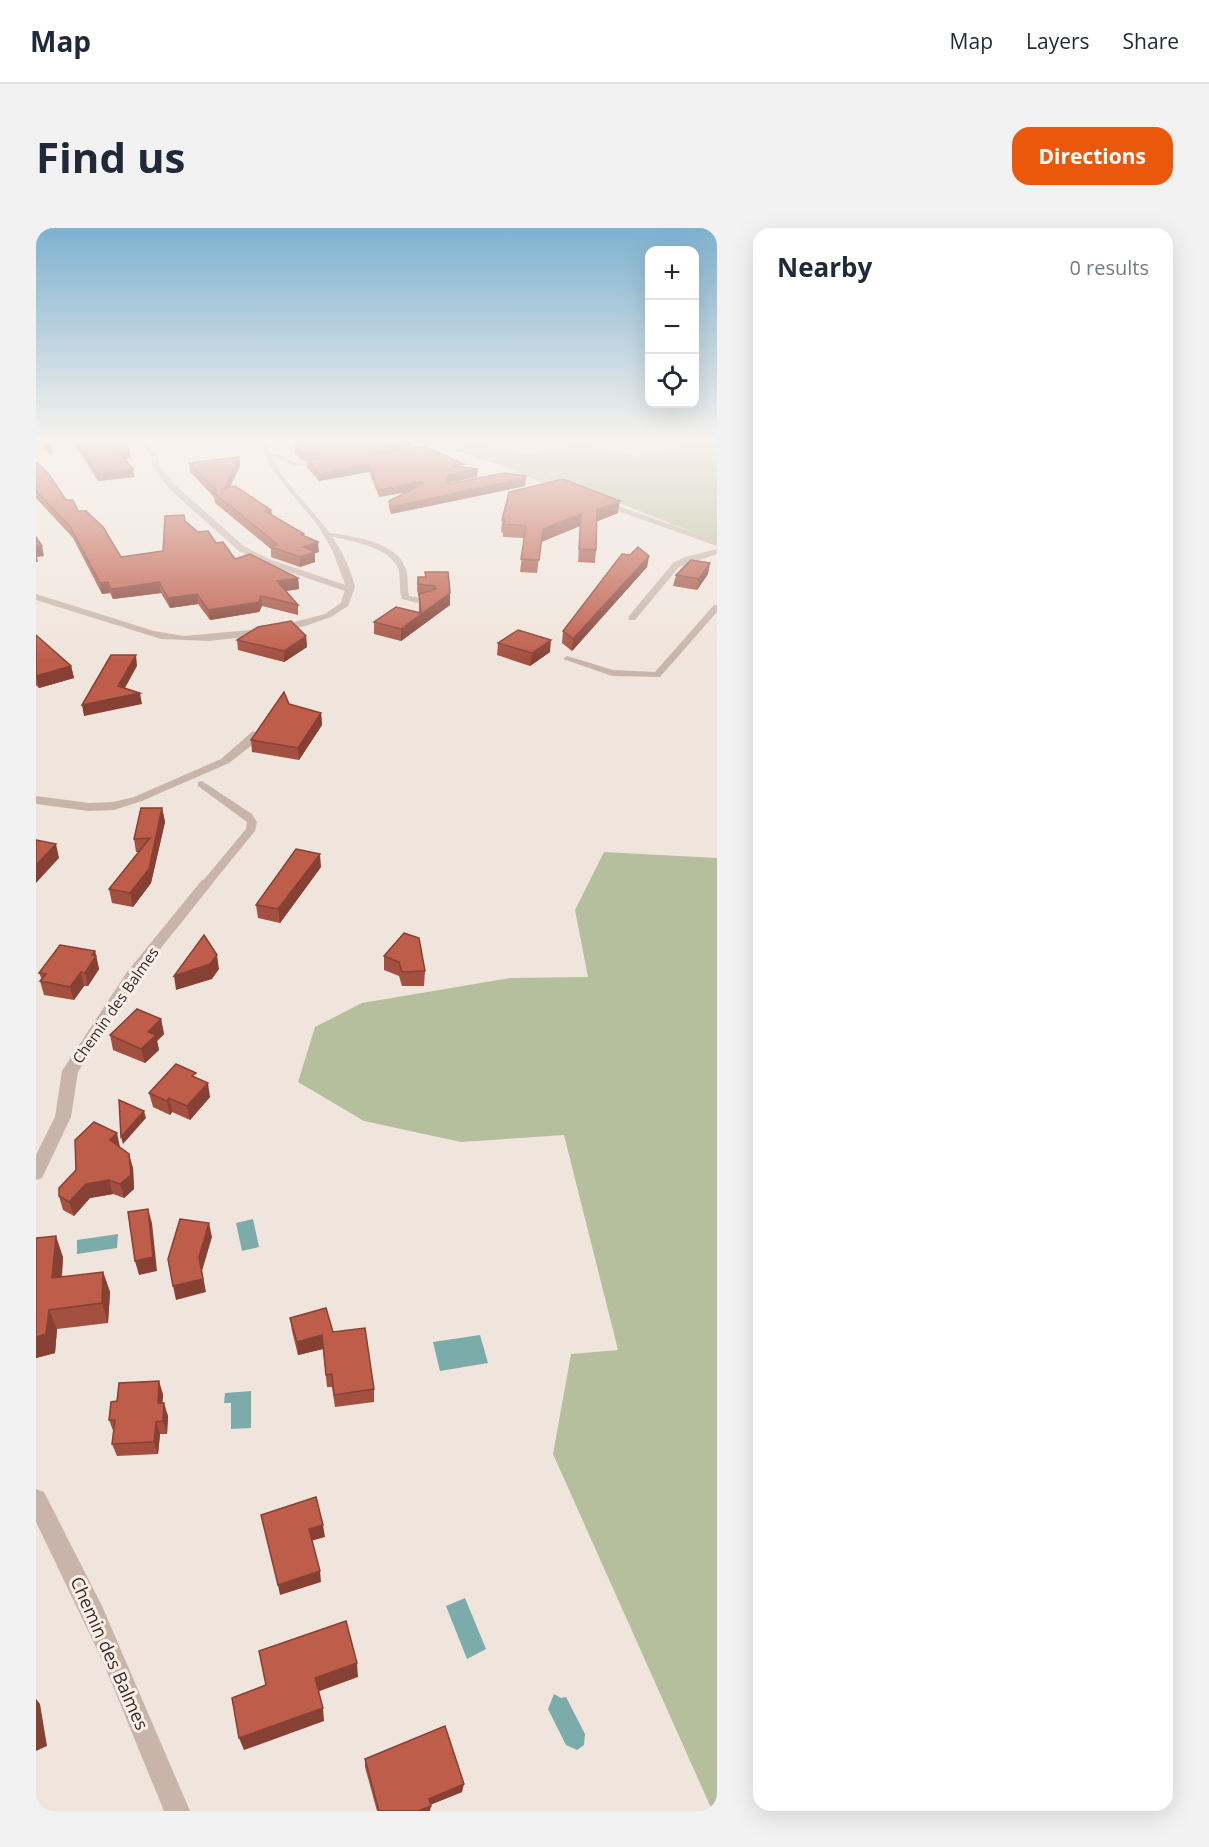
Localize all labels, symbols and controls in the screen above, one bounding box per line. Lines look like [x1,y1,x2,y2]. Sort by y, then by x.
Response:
text: Map [30,22,91,60]
text: Map [950,27,993,55]
text: Layers [1026,27,1090,55]
text: Share [1123,27,1179,55]
button: Directions [1012,127,1173,185]
text: Find us [36,128,185,185]
map controls [645,246,699,408]
button: + [645,246,699,300]
text: Nearby [777,249,872,285]
text: 0 results [1069,254,1149,281]
button: − [645,300,699,354]
button: locate [645,354,699,408]
street label: Chemin des Balmes [67,943,163,1067]
street label: Chemin des Balmes [65,1573,155,1733]

